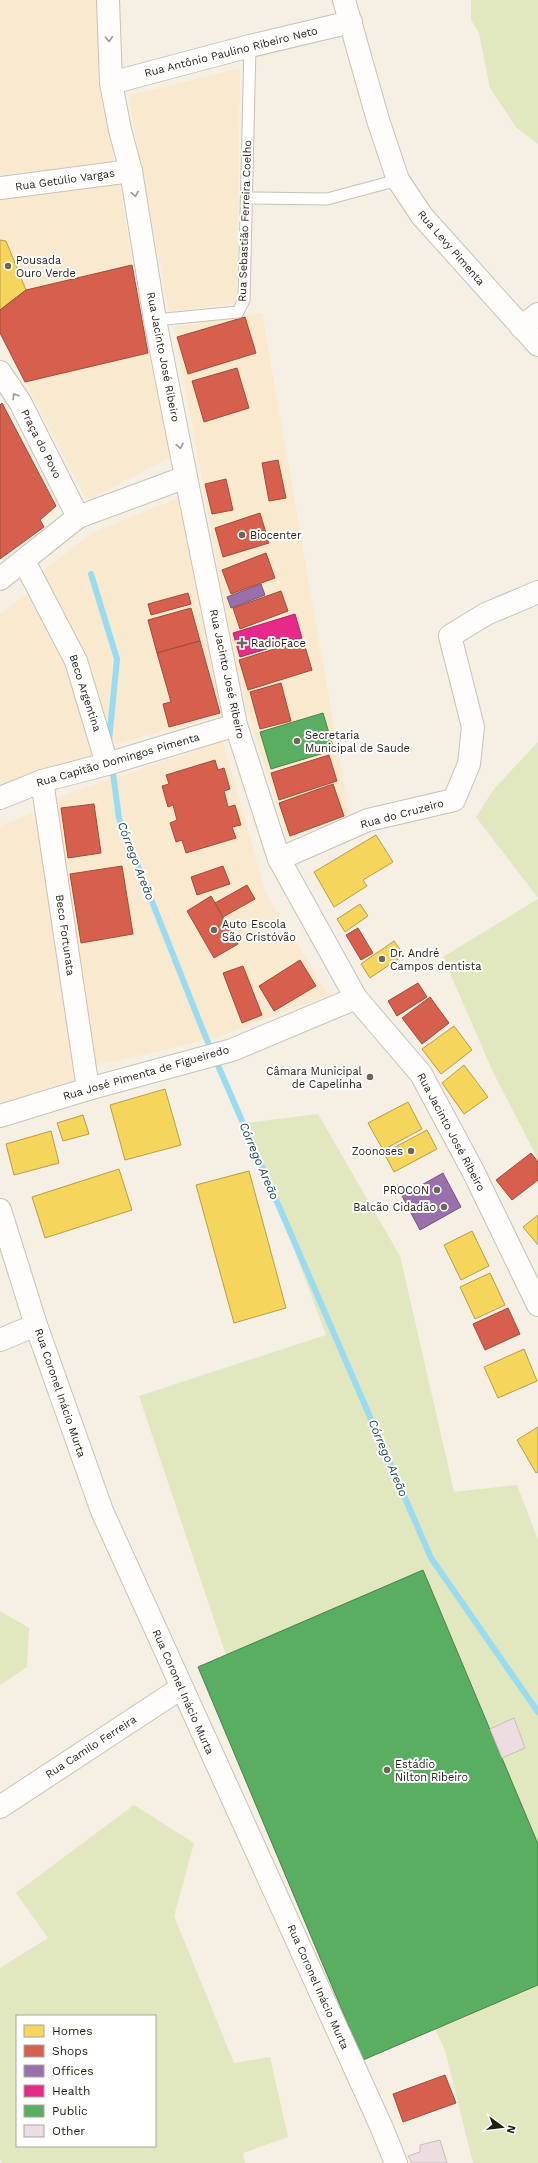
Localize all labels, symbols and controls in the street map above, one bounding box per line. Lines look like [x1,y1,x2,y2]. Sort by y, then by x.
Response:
street label: Rua Antônio Paulino Ribeiro Neto [143,24,319,80]
one-way arrow [105,36,113,42]
street label: Rua Sebastião Ferreira Coelho [236,140,254,302]
street label: Rua Getúlio Vargas [14,167,116,193]
one-way arrow [130,191,139,197]
street label: Rua Levy Pimenta [415,208,487,288]
place label: Pousada Ouro Verde [16,254,76,280]
marker: Pousada Ouro Verde [3,261,13,271]
street label: Rua Jacinto José Ribeiro [144,291,182,423]
one-way arrow [13,393,20,400]
street label: Praça do Povo [18,407,64,481]
one-way arrow [176,443,184,449]
place label: Biocenter [250,529,302,542]
marker: Biocenter [237,530,247,540]
street label: Rua Jacinto José Ribeiro [207,608,247,740]
marker: RadioFace [236,637,248,649]
place label: RadioFace [251,637,306,650]
street label: Beco Argentina [66,653,104,733]
place label: Secretaria Municipal de Saude [305,729,410,755]
street label: Rua Capitão Domingos Pimenta [35,730,201,790]
marker: Secretaria Municipal de Saude [292,736,302,746]
street label: Rua do Cruzeiro [359,797,445,831]
water label: Córrego Areão [115,820,157,902]
street label: Beco Fortunata [53,894,77,976]
place label: Auto Escola São Cristóvão [222,918,296,944]
marker: Auto Escola São Cristóvão [209,925,219,935]
place label: Dr. André Campos dentista [390,947,481,973]
marker: Dr. André Campos dentista [377,954,387,964]
street label: Rua José Pimenta de Figueiredo [61,1043,231,1103]
place label: Câmara Municipal de Capelinha [266,1065,363,1091]
street label: Rua Jacinto José Ribeiro [414,1071,488,1193]
marker: Câmara Municipal de Capelinha [365,1072,375,1082]
water label: Córrego Areão [236,1120,282,1202]
place label: Zoonoses [352,1145,403,1158]
marker: Zoonoses [406,1146,416,1156]
place label: PROCON [383,1184,429,1197]
marker: PROCON [432,1185,442,1195]
place label: Balcão Cidadão [353,1201,436,1214]
marker: Balcão Cidadão [439,1202,449,1212]
street label: Rua Coronel Inácio Murta [32,1327,88,1459]
water label: Córrego Areão [365,1417,411,1499]
street label: Rua Coronel Inácio Murta [150,1627,216,1757]
street label: Rua Camilo Ferreira [43,1713,139,1781]
place label: Estádio Nilton Ribeiro [395,1758,468,1784]
marker: Estádio Nilton Ribeiro [382,1765,392,1775]
street label: Rua Coronel Inácio Murta [285,1922,351,2052]
legend [16,2015,156,2147]
text: Homes [52,2024,93,2038]
text: Shops [52,2044,88,2058]
text: Offices [52,2064,94,2078]
text: Health [52,2084,90,2098]
text: Public [52,2104,88,2118]
north arrow [482,2107,522,2147]
text: Other [52,2124,85,2138]
text: N [504,2124,519,2135]

